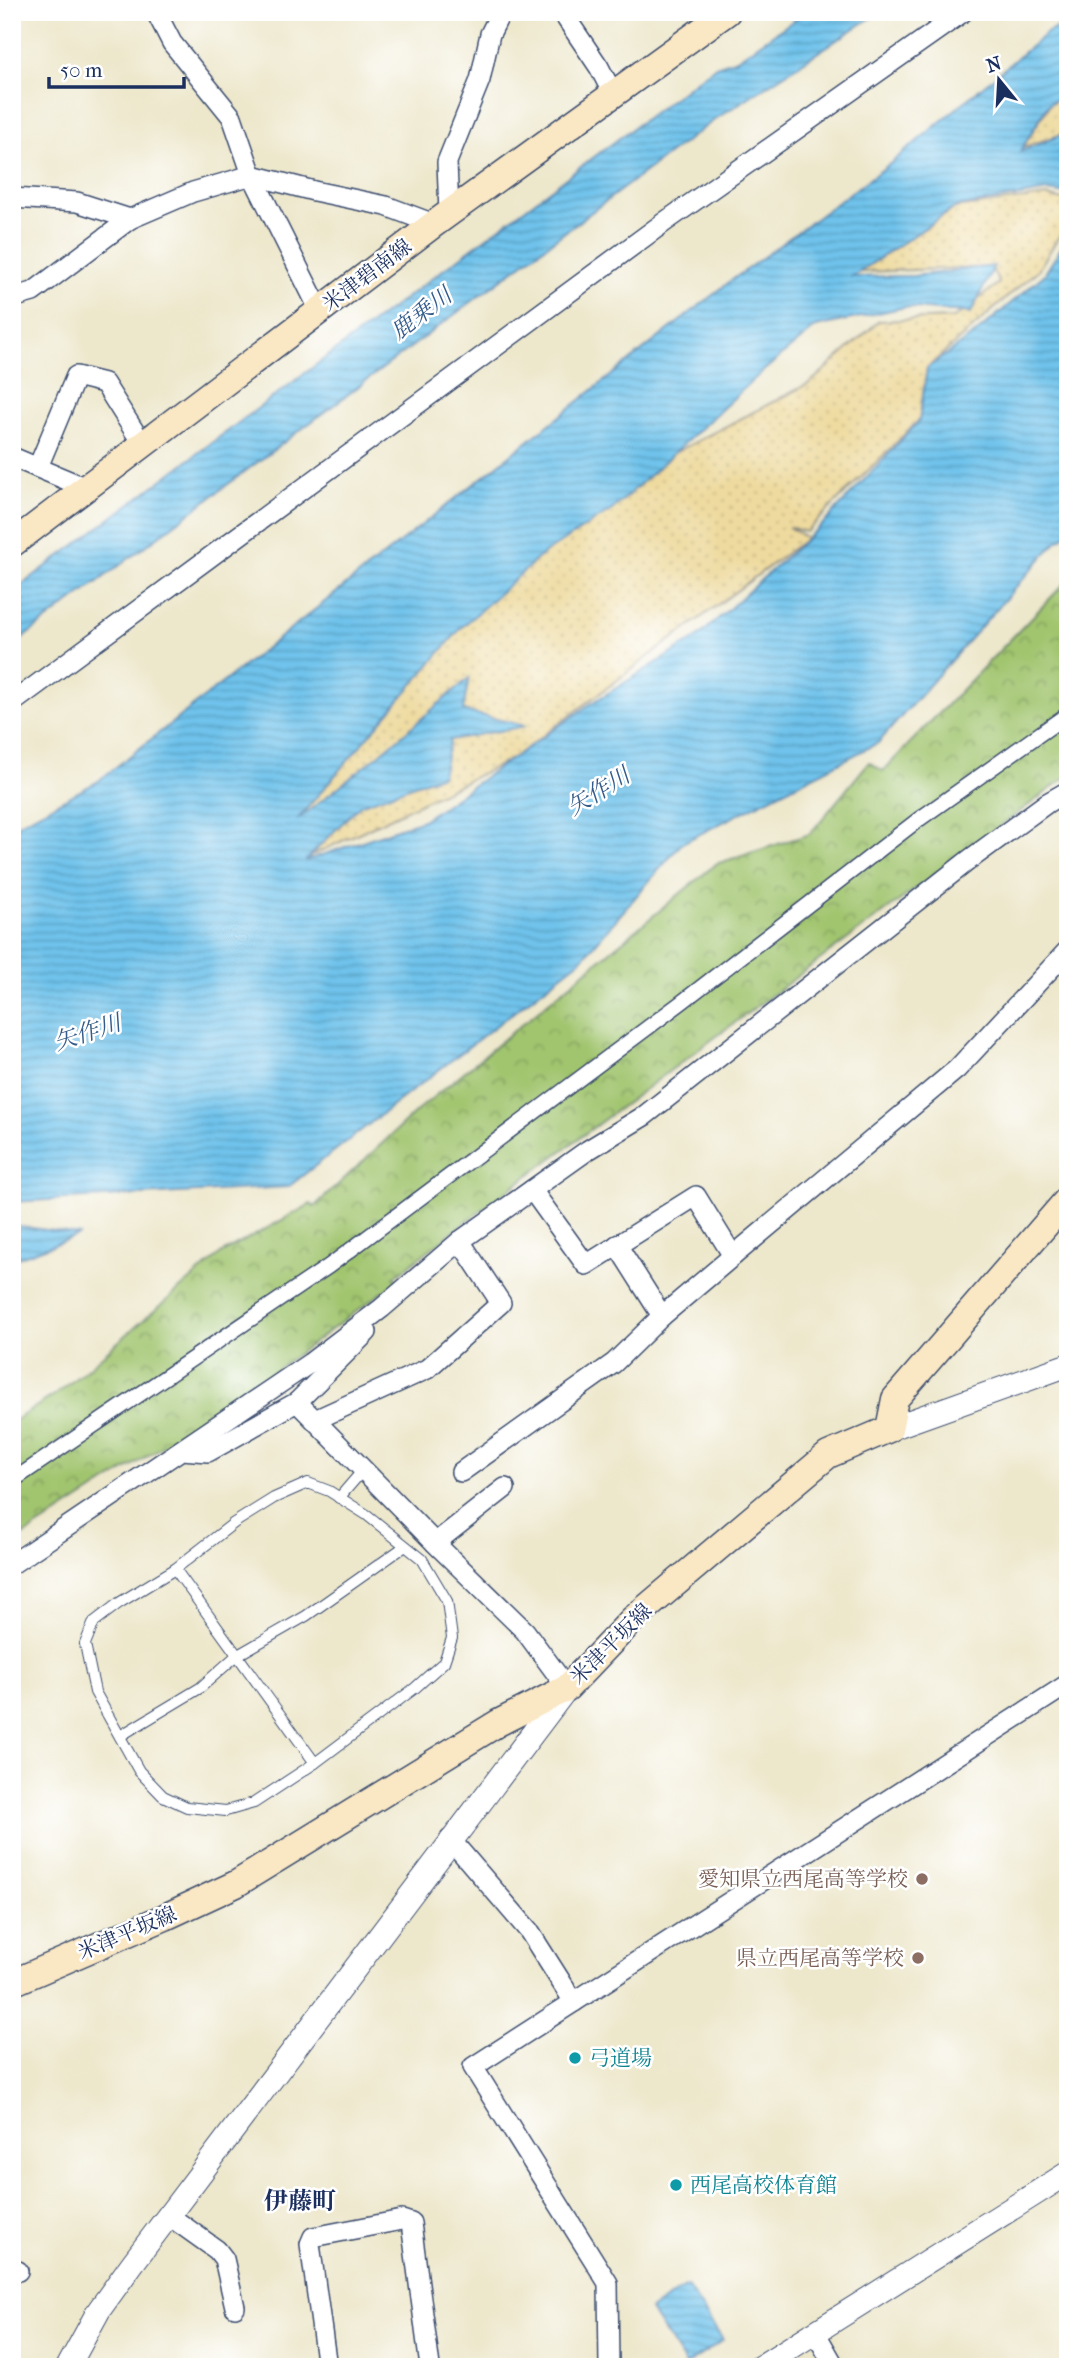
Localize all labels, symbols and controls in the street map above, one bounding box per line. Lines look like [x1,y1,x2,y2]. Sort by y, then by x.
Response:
scale bar [49,46,184,90]
north arrow [964,46,1034,116]
text: N [984,52,1005,77]
text: 50 m [60,58,103,82]
street label: 米津碧南線 [318,234,416,316]
water label: 鹿乗川 [386,280,459,345]
water label: 矢作川 [562,760,637,821]
water label: 矢作川 [50,1008,127,1056]
street label: 米津平坂線 [565,1598,657,1690]
place label: 愛知県立西尾高等学校 [698,1867,908,1891]
marker: 愛知県立西尾高等学校 [914,1871,930,1887]
street label: 米津平坂線 [74,1901,180,1965]
place label: 県立西尾高等学校 [736,1946,904,1970]
marker: 県立西尾高等学校 [910,1950,926,1966]
place label: 弓道場 [589,2046,652,2070]
marker: 弓道場 [567,2050,583,2066]
place label: 西尾高校体育館 [690,2173,837,2197]
marker: 西尾高校体育館 [668,2177,684,2193]
district label: 伊藤町 [264,2187,336,2215]

